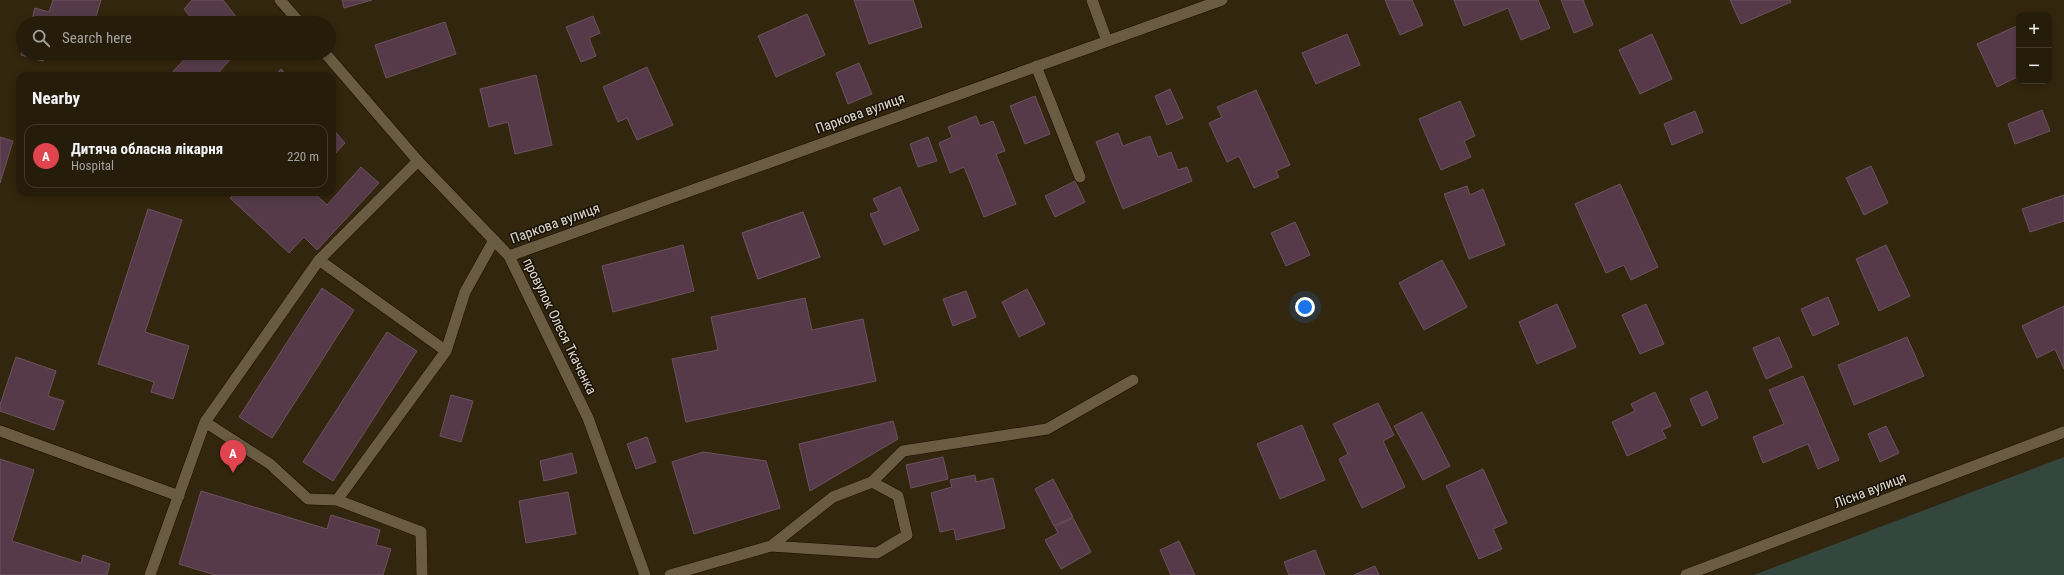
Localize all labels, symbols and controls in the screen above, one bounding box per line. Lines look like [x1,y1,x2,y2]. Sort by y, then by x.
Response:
map controls [2016,12,2052,84]
button: + [2016,12,2052,48]
search box [16,16,336,60]
icon: search [30,27,52,49]
text: Search here [62,29,132,47]
button: − [2016,48,2052,84]
text: Nearby [32,88,80,108]
street label: Паркова вулиця [813,89,907,137]
text: Дитяча обласна лікарня [71,140,223,158]
text: A [42,149,50,164]
text: 220 m [287,149,319,164]
text: Hospital [71,158,114,173]
street label: Паркова вулиця [508,199,602,247]
street label: провулок Олеся Ткаченка [520,255,600,397]
your location [1295,297,1315,317]
pin: A [220,440,246,473]
street label: Лісна вулиця [1832,469,1908,511]

